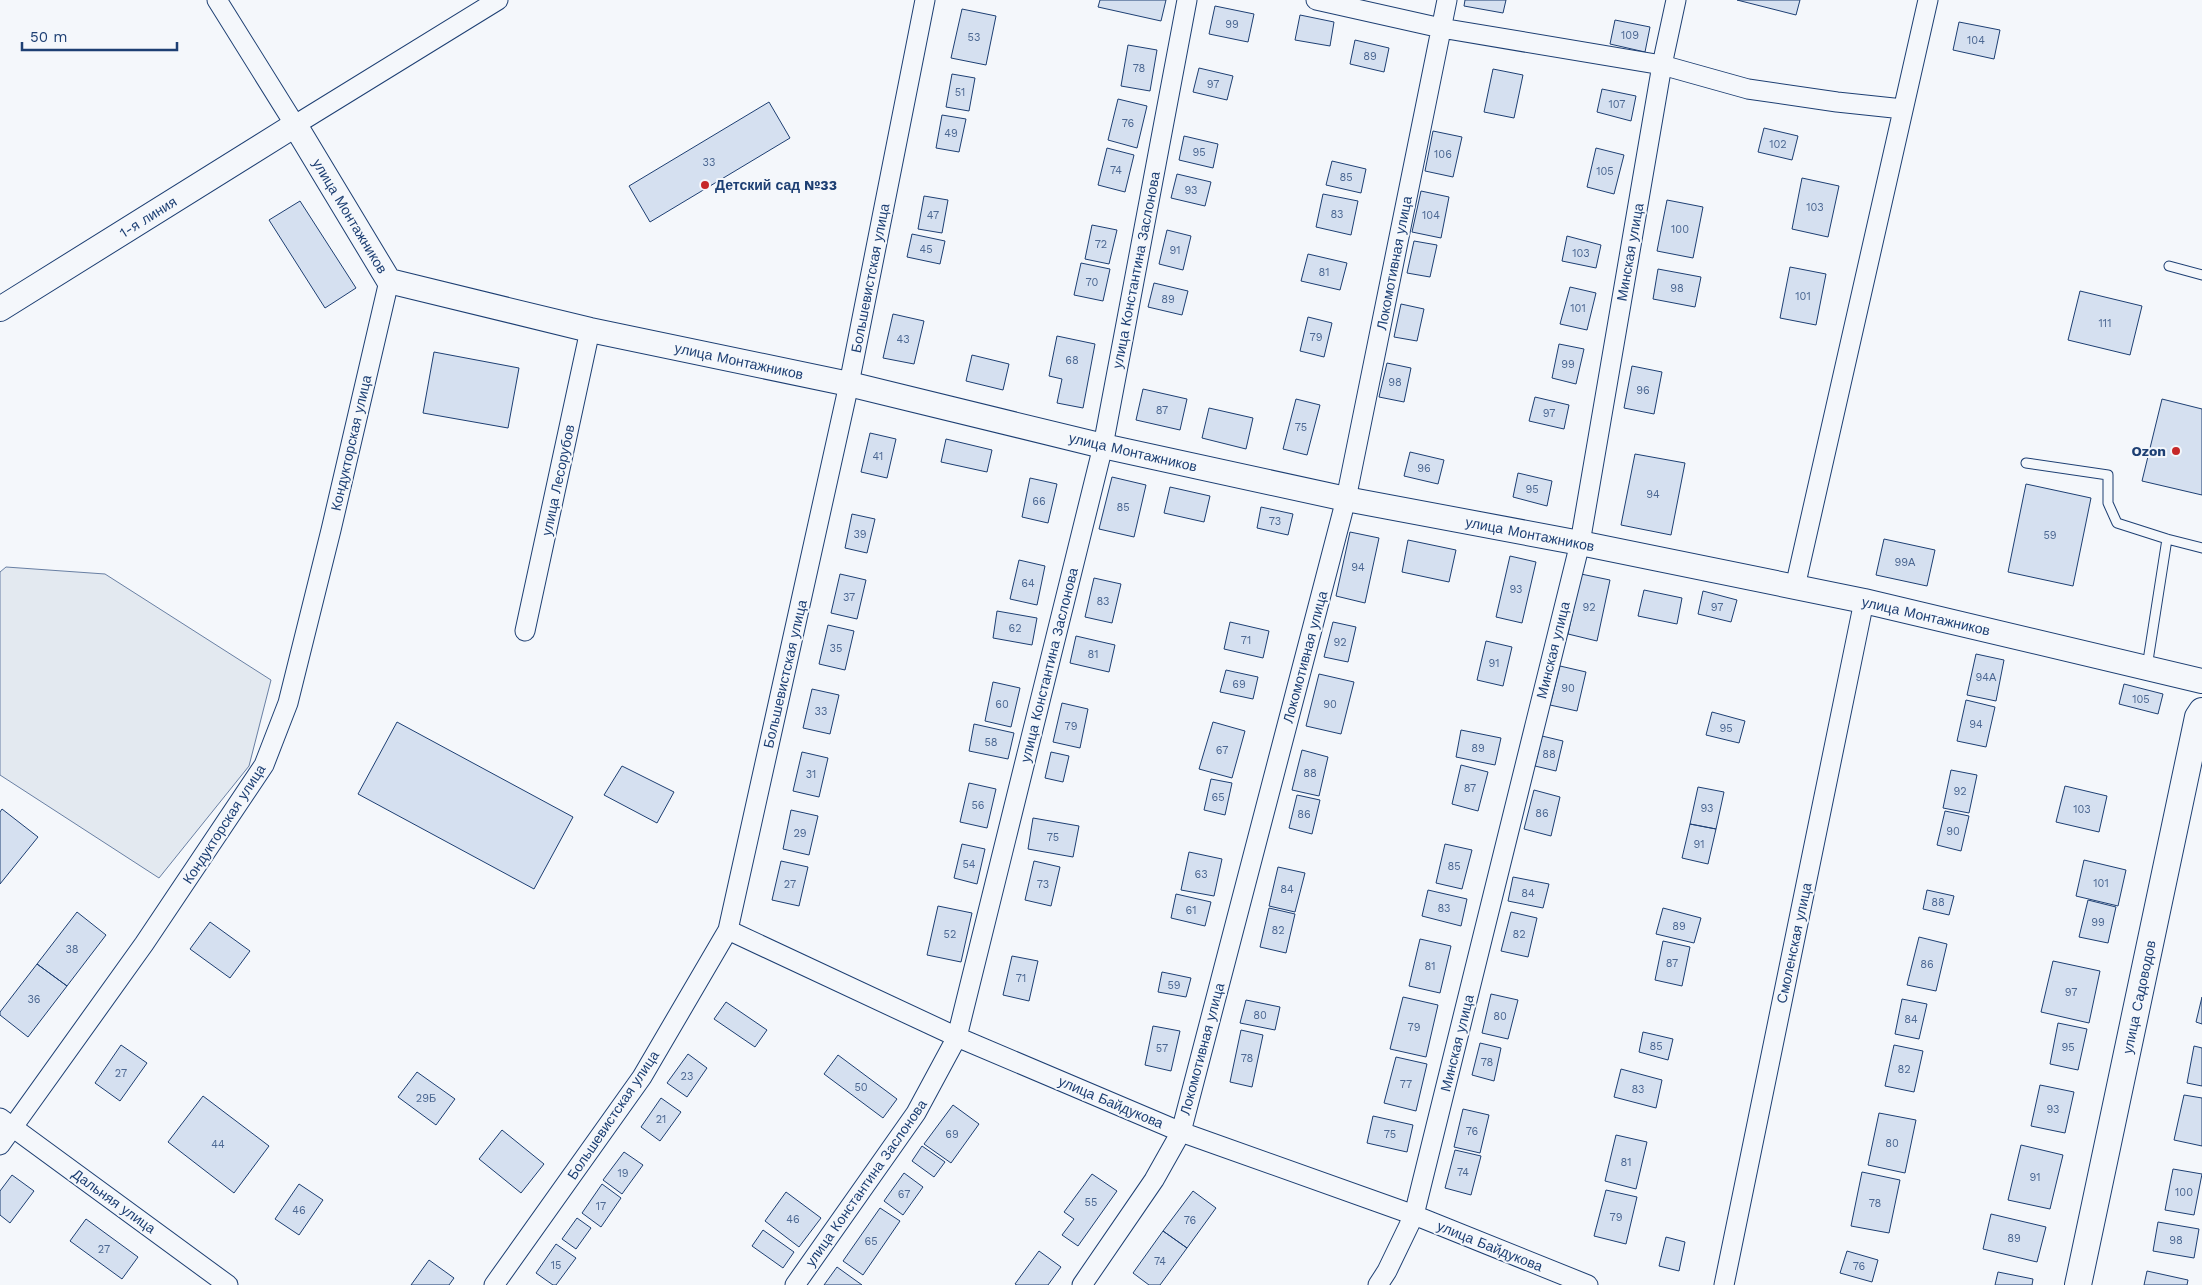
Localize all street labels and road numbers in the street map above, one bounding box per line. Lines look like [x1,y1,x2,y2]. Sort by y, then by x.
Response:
street label: улица Монтажников [309,156,391,276]
street label: улица Константина Заслонова [1109,170,1163,370]
street label: 1-я линия [117,193,179,241]
street label: Локомотивная улица [1373,194,1415,331]
street label: Большевистская улица [848,202,892,354]
street label: Минская улица [1614,202,1647,302]
street label: улица Монтажников [673,340,805,382]
street label: Кондукторская улица [328,373,374,513]
street label: улица Лесорубов [538,423,578,537]
street label: улица Монтажников [1067,429,1199,475]
street label: улица Монтажников [1464,514,1596,554]
street label: улица Константина Заслонова [1017,566,1081,764]
street label: Локомотивная улица [1280,589,1330,725]
street label: улица Монтажников [1860,593,1992,639]
street label: Большевистская улица [760,598,810,750]
street label: Минская улица [1533,600,1573,700]
street label: Кондукторская улица [179,761,269,887]
street label: Смоленская улица [1773,881,1815,1005]
street label: улица Садоводов [2119,939,2159,1055]
street label: Локомотивная улица [1177,981,1227,1117]
street label: Минская улица [1437,993,1477,1093]
street label: Большевистская улица [564,1047,662,1182]
street label: улица Байдукова [1056,1073,1166,1131]
street label: улица Константина Заслонова [802,1096,930,1270]
street label: Дальняя улица [69,1165,159,1237]
street label: улица Байдукова [1435,1218,1545,1275]

